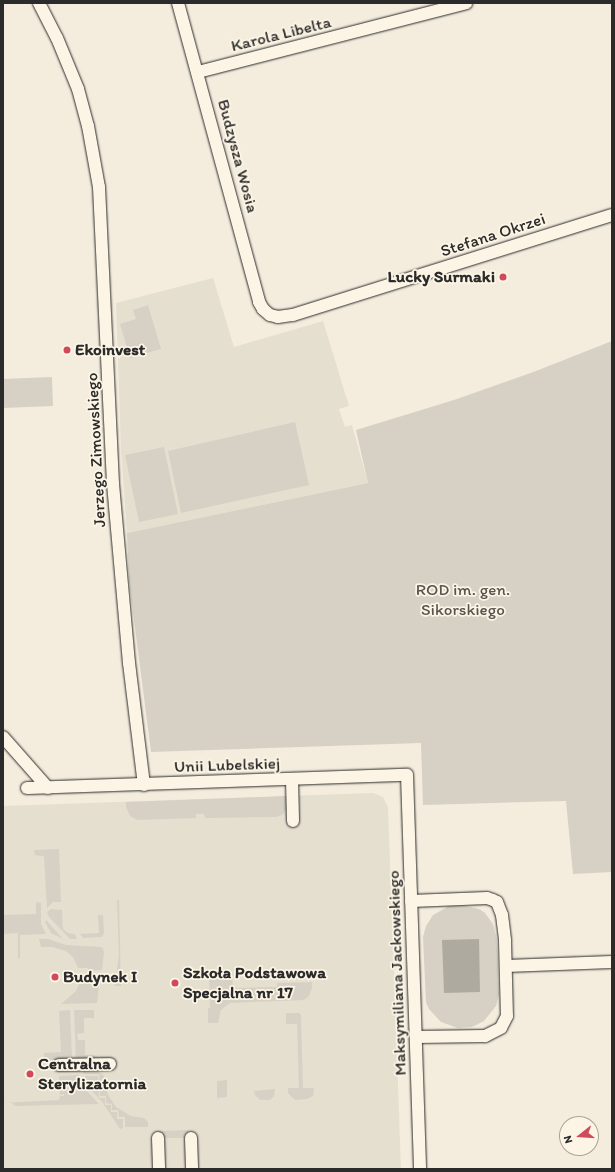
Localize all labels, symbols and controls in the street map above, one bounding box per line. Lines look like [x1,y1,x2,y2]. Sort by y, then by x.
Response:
street label: Karola Libelta [229,12,333,56]
street label: Budzysza Wosia [213,97,263,215]
street label: Stefana Okrzei [438,208,548,262]
place label: Lucky Surmaki [388,267,495,287]
marker: Lucky Surmaki [498,272,508,282]
place label: Ekoinvest [75,340,145,360]
marker: Ekoinvest [62,345,72,355]
street label: Jerzego Zimowskiego [82,372,110,528]
park label: ROD im. gen. Sikorskiego [416,580,510,620]
street label: Unii Lubelskiej [174,753,280,777]
street label: Maksymiliana Jackowskiego [383,870,411,1076]
place label: Szkoła Podstawowa Specjalna nr 17 [183,963,325,1003]
place label: Budynek I [63,967,137,987]
marker: Budynek I [50,972,60,982]
marker: Szkoła Podstawowa Specjalna nr 17 [170,978,180,988]
place label: Centralna Sterylizatornia [38,1054,146,1094]
marker: Centralna Sterylizatornia [25,1069,35,1079]
north arrow [559,1116,599,1156]
text: N [561,1134,575,1145]

